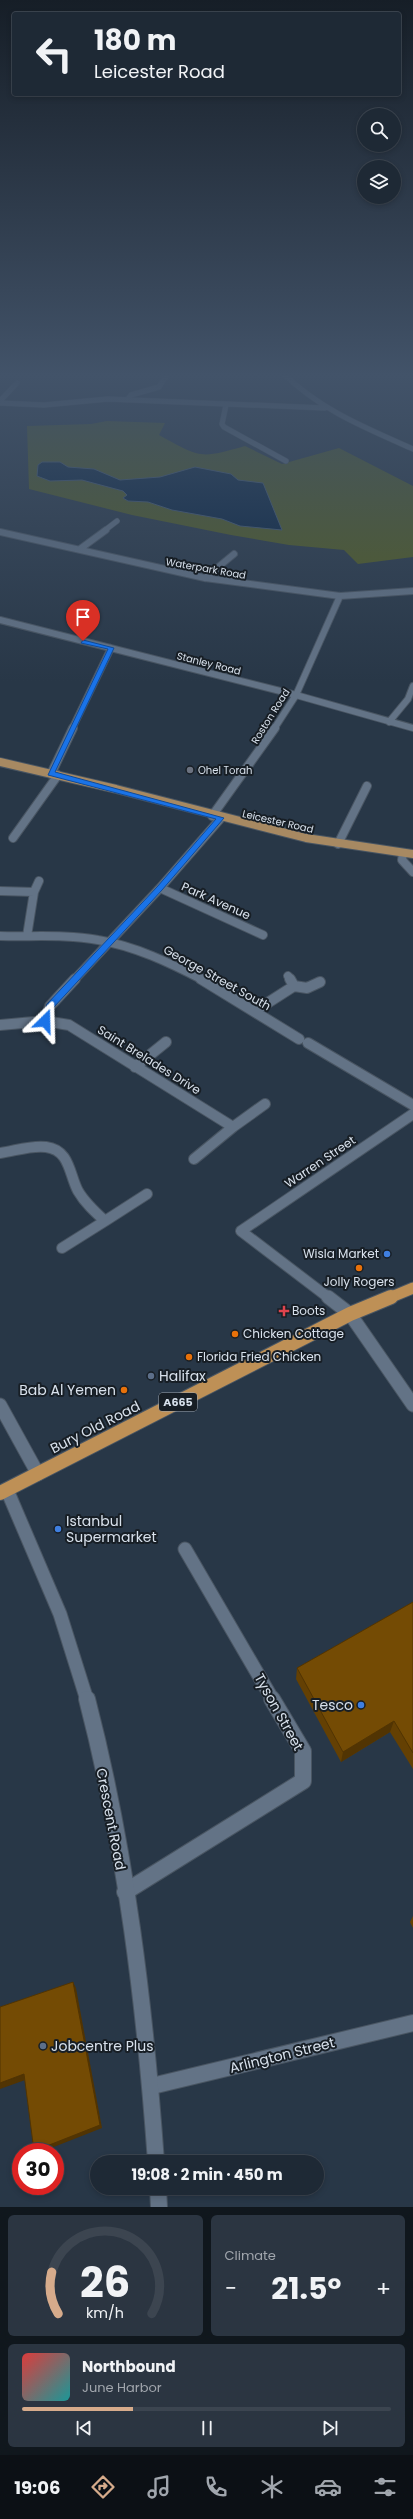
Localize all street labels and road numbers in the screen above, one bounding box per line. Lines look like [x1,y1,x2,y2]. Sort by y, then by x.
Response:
street label: Waterpark Road [165,554,247,583]
street label: Stanley Road [175,648,243,679]
street label: Roston Road [247,686,293,747]
street label: Leicester Road [241,806,315,837]
street label: Park Avenue [179,878,253,923]
street label: George Street South [160,941,274,1014]
street label: Saint Brelades Drive [94,1021,204,1098]
street label: Warren Street [281,1132,359,1192]
road number: A665 [159,1393,197,1411]
street label: Bury Old Road [47,1396,143,1458]
street label: Tyson Street [250,1670,308,1754]
street label: Crescent Road [91,1766,131,1872]
street label: Arlington Street [227,2032,337,2078]

